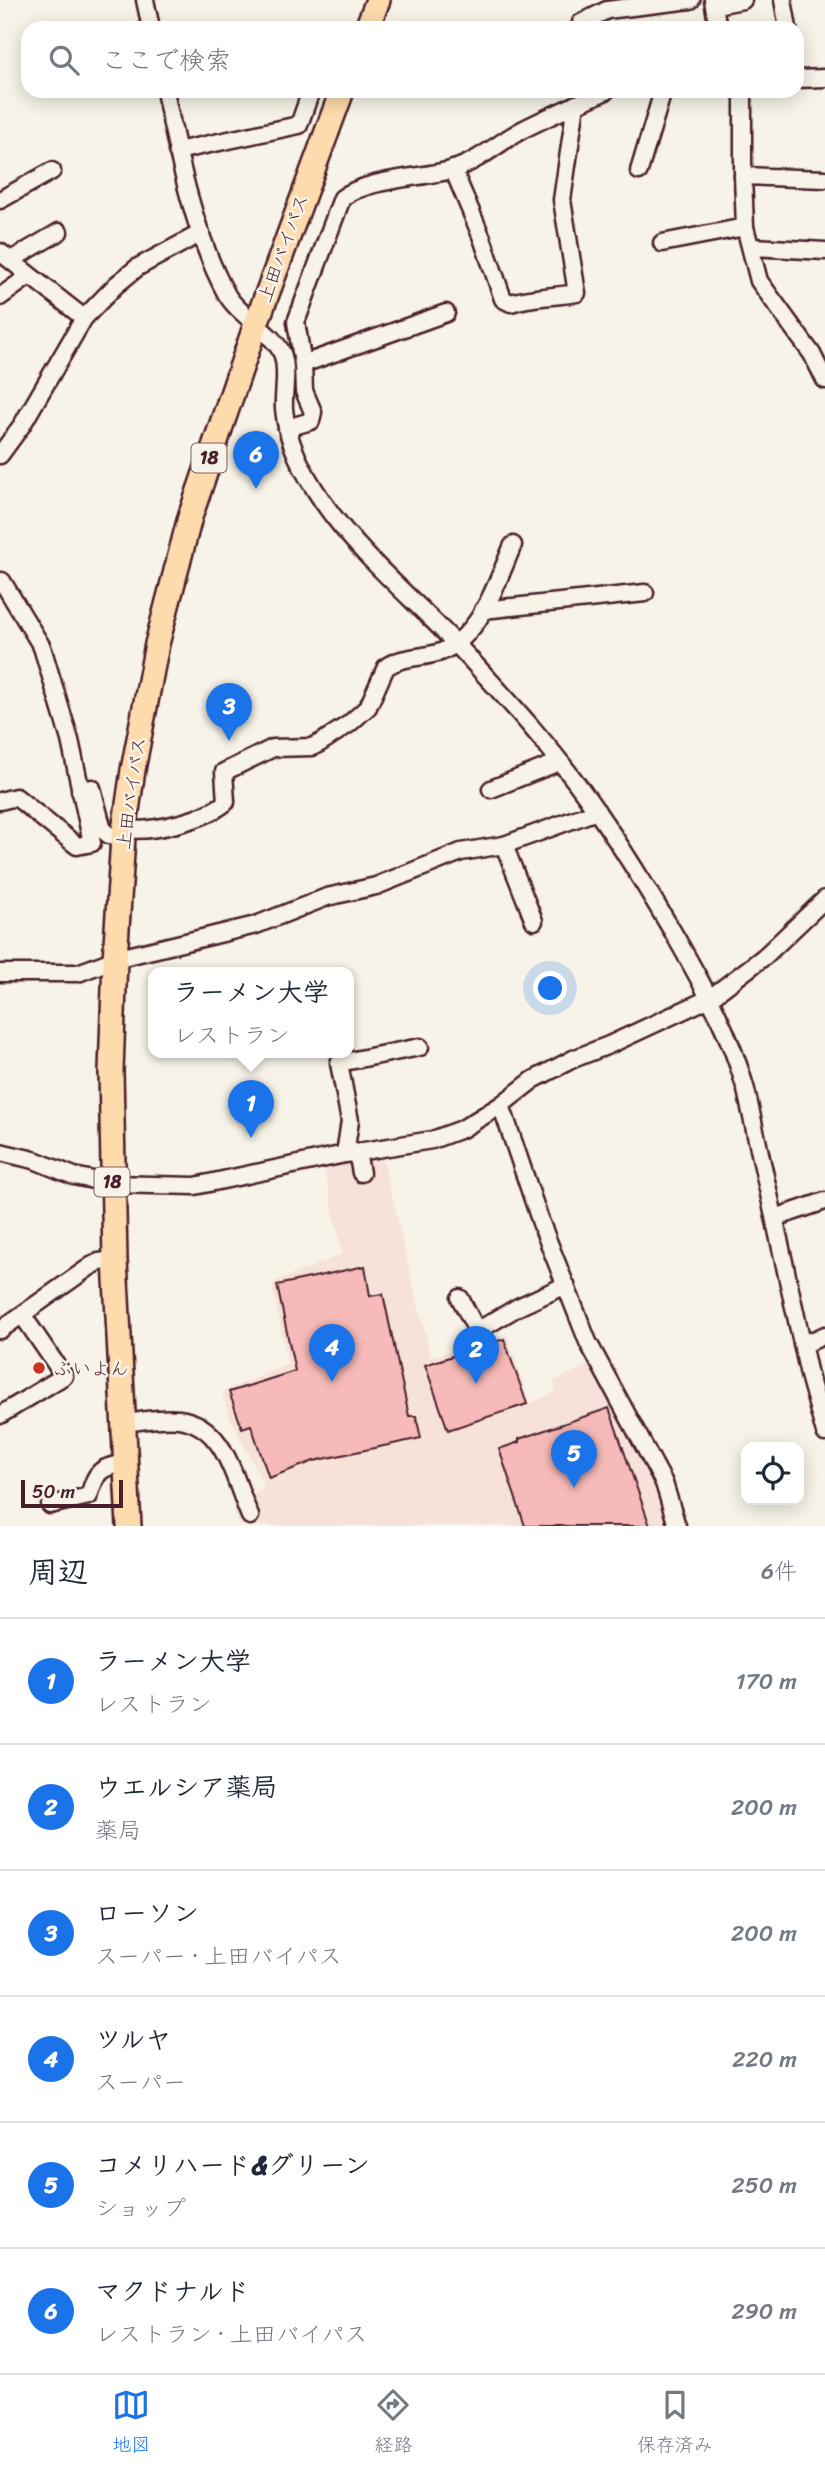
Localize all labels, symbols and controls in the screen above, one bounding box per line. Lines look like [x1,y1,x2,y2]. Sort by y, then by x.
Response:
search box [21,21,804,98]
text: ここで検索 [101,37,231,83]
icon: search [45,41,83,79]
street label: 上田バイパス [248,189,318,307]
pin: 6 [233,431,279,489]
road number: 18 [192,444,227,472]
pin: 3 [206,683,252,741]
street label: 上田バイパス [107,734,155,852]
popup [148,967,354,1058]
text: ラーメン大学 [173,969,329,1015]
your location [533,971,567,1005]
text: レストラン [173,1015,290,1056]
pin: 1 [228,1080,274,1138]
road number: 18 [94,1168,130,1196]
pin: 4 [309,1324,355,1382]
pin: 2 [453,1326,499,1384]
place label: ぶいよん [53,1352,129,1385]
marker: ぶいよん [31,1360,47,1376]
pin: 5 [551,1430,597,1488]
map controls [741,1442,804,1505]
button: locate [741,1442,804,1505]
text: 50 m [32,1475,75,1508]
scale bar [21,1477,122,1509]
text: 周辺 [28,1545,88,1599]
text: 6件 [761,1551,797,1592]
text: ラーメン大学 [95,1638,251,1684]
text: 1 [46,1661,56,1702]
text: 170 m [736,1661,797,1702]
text: レストラン [95,1684,212,1725]
text: ウエルシア薬局 [95,1764,278,1810]
text: 2 [44,1787,58,1828]
text: 200 m [731,1787,797,1828]
text: 薬局 [95,1810,141,1851]
text: ローソン [95,1890,199,1936]
text: 3 [45,1913,57,1954]
text: 200 m [731,1913,797,1954]
text: スーパー · 上田バイパス [95,1936,342,1977]
text: ツルヤ [95,2016,171,2062]
text: 4 [44,2039,58,2080]
text: 220 m [732,2039,797,2080]
text: スーパー [95,2062,186,2103]
text: コメリハード&グリーン [95,2142,370,2188]
text: 5 [44,2165,58,2206]
text: 250 m [731,2165,797,2206]
text: ショップ [95,2188,186,2229]
text: マクドナルド [95,2268,250,2314]
text: 6 [44,2291,58,2332]
text: 290 m [731,2291,797,2332]
text: レストラン · 上田バイパス [95,2314,368,2355]
tab: 地図 [112,2386,150,2461]
tab: 経路 [374,2386,413,2461]
tab: 保存済み [637,2386,713,2461]

